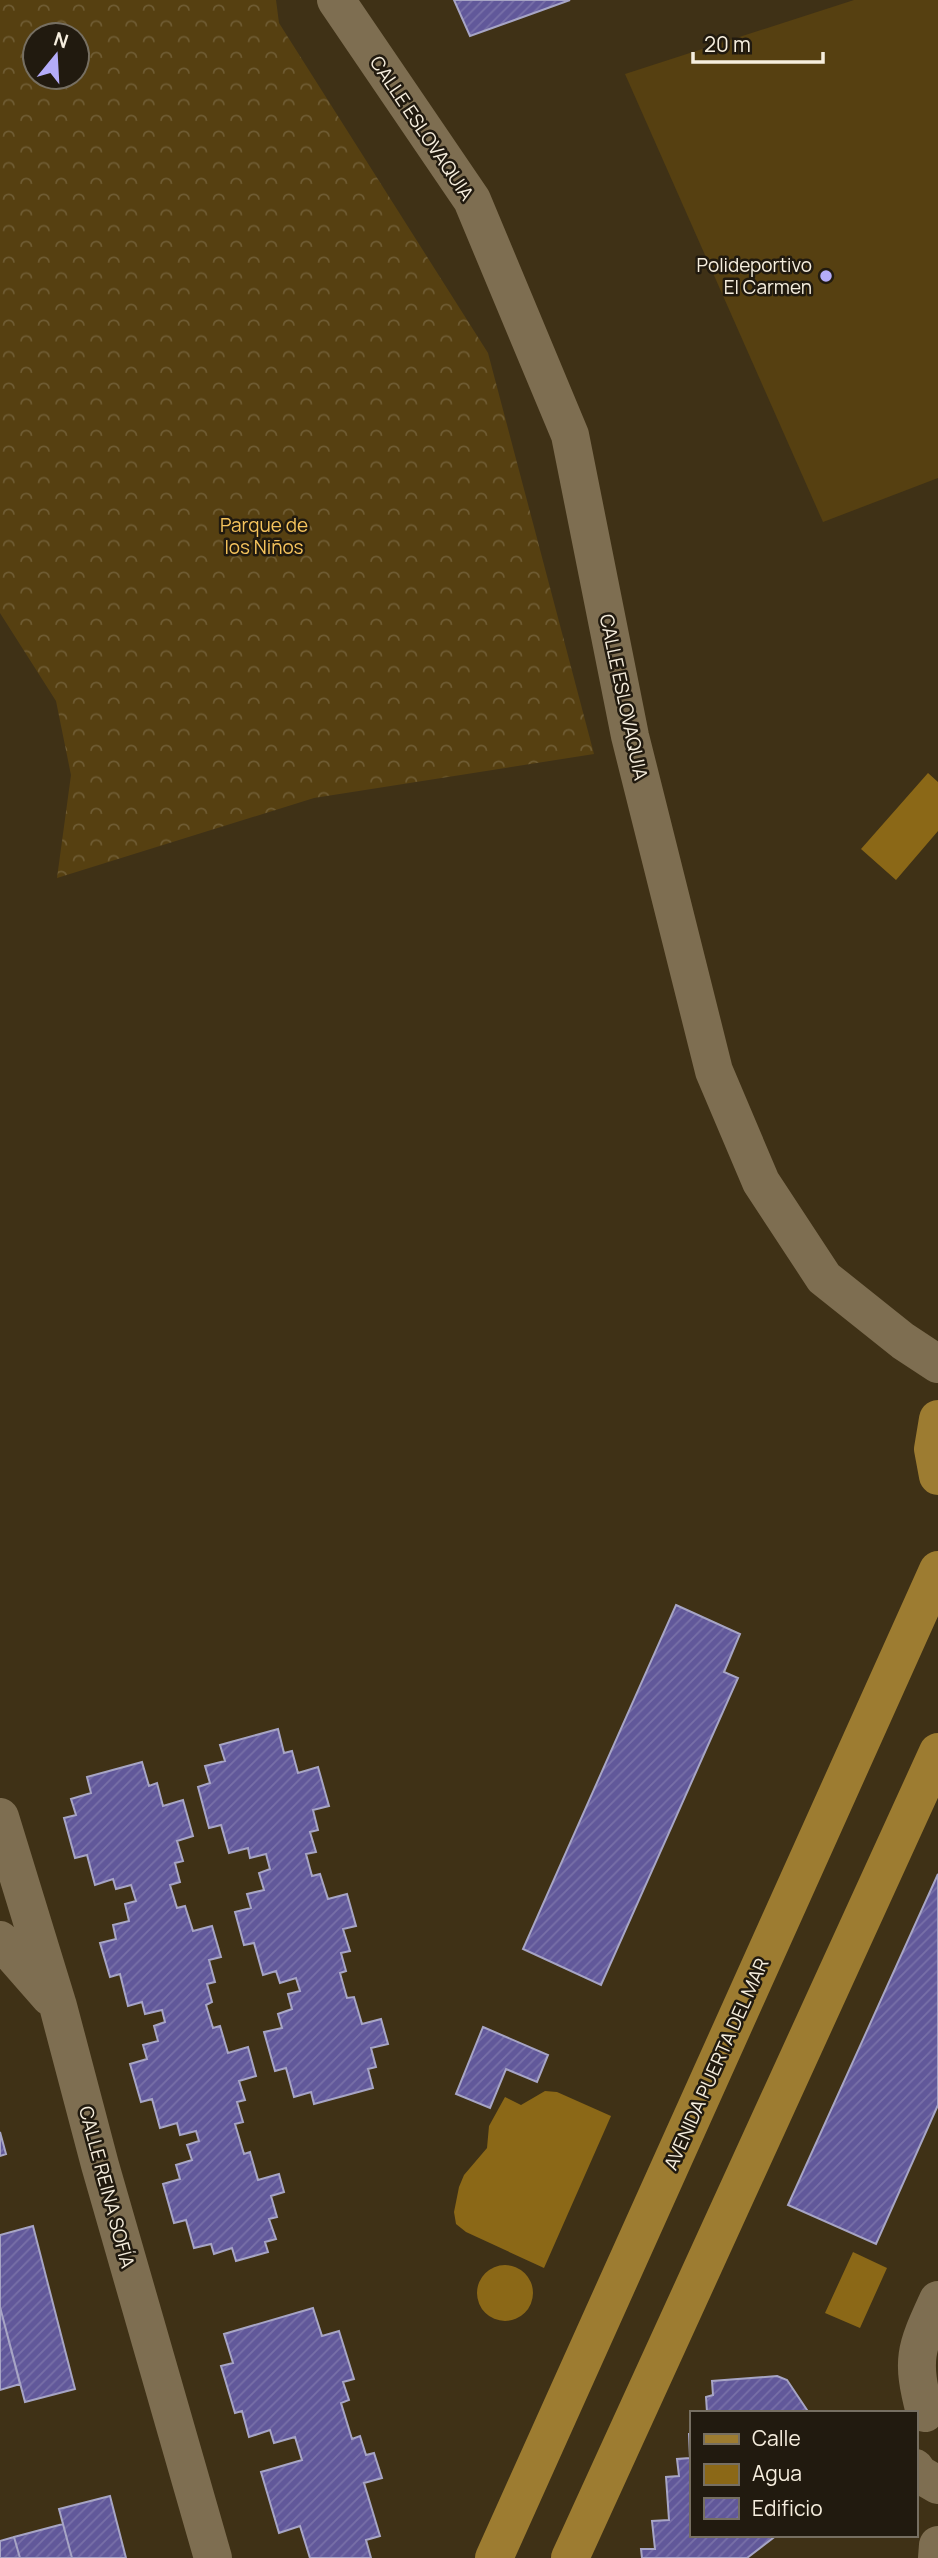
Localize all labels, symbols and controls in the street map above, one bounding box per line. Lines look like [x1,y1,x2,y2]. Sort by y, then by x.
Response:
north arrow [21,21,91,91]
scale bar [693,21,822,65]
text: N [51,25,72,54]
text: 20 m [704,30,751,58]
street label: CALLE ESLOVAQUIA [364,51,480,205]
place label: Polideportivo El Carmen [697,252,812,300]
marker: Polideportivo El Carmen [818,268,834,284]
park label: Parque de los Niños [220,512,308,560]
street label: CALLE ESLOVAQUIA [594,612,654,782]
street label: AVENIDA PUERTA DEL MAR [658,1954,774,2174]
street label: CALLE REINA SOFÍA [73,2103,141,2271]
legend [690,2411,917,2537]
text: Calle [752,2424,801,2452]
text: Agua [752,2459,802,2487]
text: Edificio [752,2494,823,2522]

